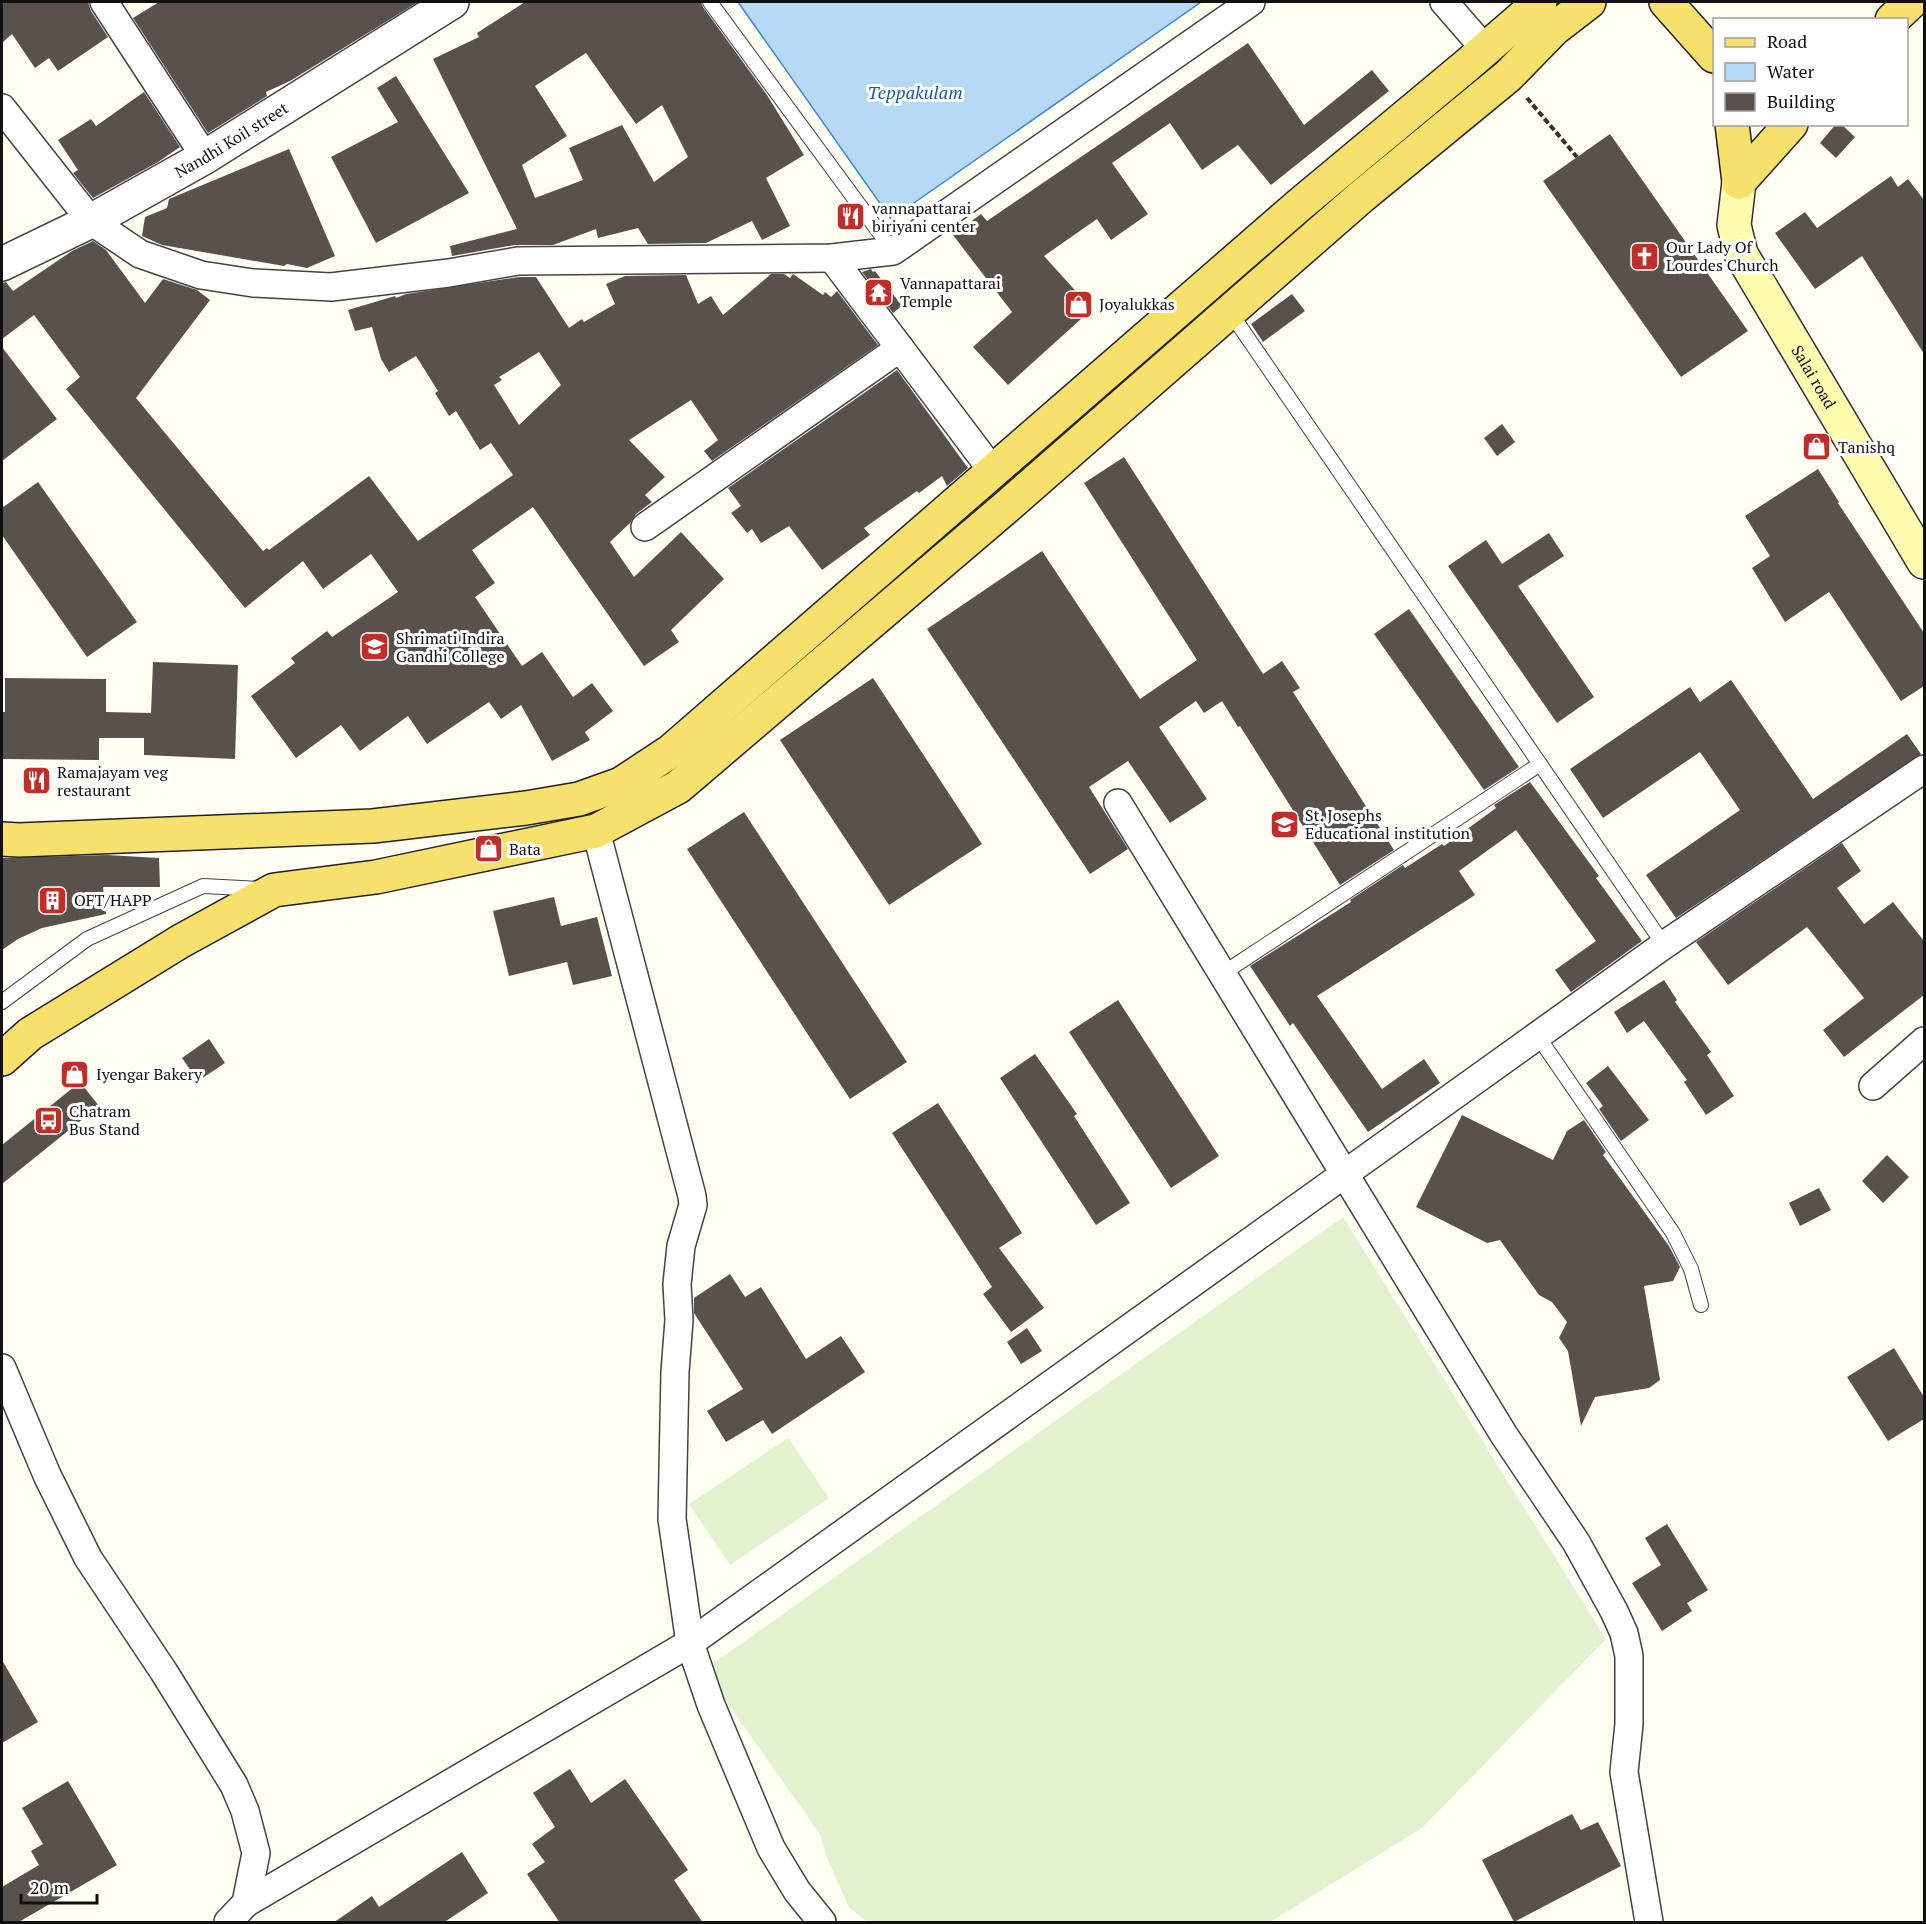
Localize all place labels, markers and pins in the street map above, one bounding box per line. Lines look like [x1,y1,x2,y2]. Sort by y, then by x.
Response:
place label: vannapattarai biriyani center [871,197,977,237]
restaurant icon: vannapattarai biriyani center [835,201,867,233]
place label: Our Lady Of Lourdes Church [1666,236,1779,276]
church icon: Our Lady Of Lourdes Church [1629,240,1661,272]
place label: Vannapattarai Temple [900,272,1001,312]
temple icon: Vannapattarai Temple [863,276,895,308]
shop icon: Joyalukkas [1062,288,1094,320]
place label: Joyalukkas [1099,293,1175,315]
shop icon: Tanishq [1801,431,1833,463]
place label: Tanishq [1838,436,1895,458]
place label: Shrimati Indira Gandhi College [396,627,505,667]
school or university icon: Shrimati Indira Gandhi College [359,631,391,663]
place label: Ramajayam veg restaurant [57,761,169,801]
restaurant icon: Ramajayam veg restaurant [20,765,52,797]
place label: St. Josephs Educational institution [1305,804,1471,844]
school or university icon: St. Josephs Educational institution [1268,808,1300,840]
shop icon: Bata [472,833,504,865]
place label: Bata [509,838,541,860]
building icon: OFT/HAPP [37,884,69,916]
place label: OFT/HAPP [74,889,152,911]
shop icon: Iyengar Bakery [59,1058,91,1090]
place label: Iyengar Bakery [96,1063,203,1085]
place label: Chatram Bus Stand [69,1100,140,1140]
bus stop icon: Chatram Bus Stand [32,1104,64,1136]

